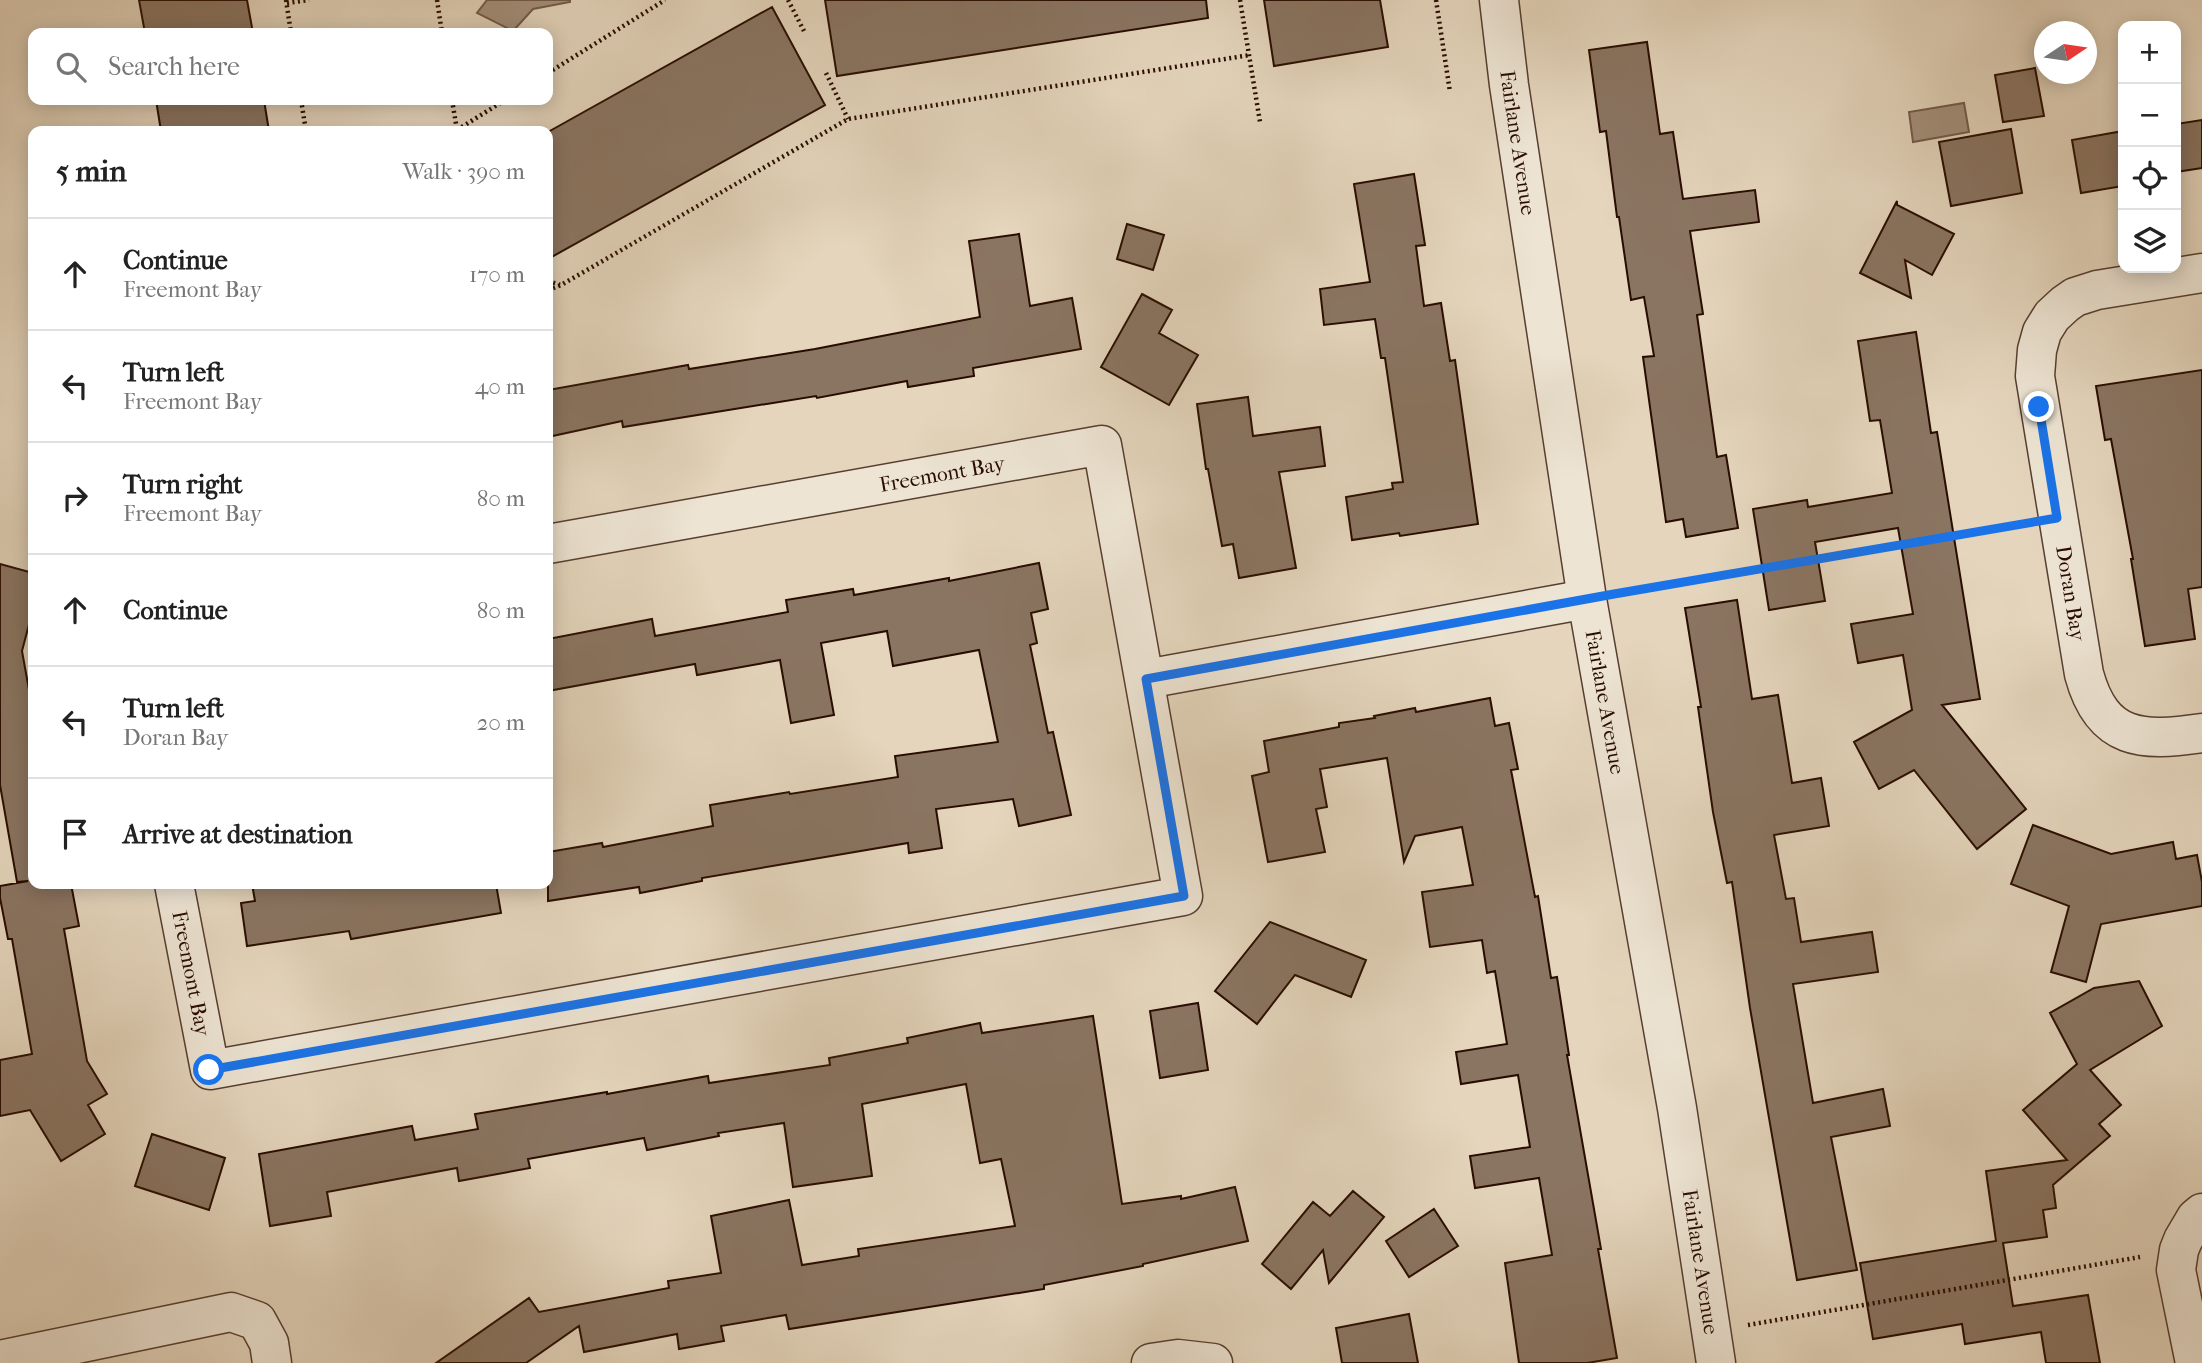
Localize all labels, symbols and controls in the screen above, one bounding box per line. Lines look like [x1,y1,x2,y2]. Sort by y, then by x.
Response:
north arrow [2034,21,2097,84]
map controls [2118,21,2181,273]
button: + [2118,21,2181,84]
search box [28,28,553,105]
icon: search [52,48,90,86]
text: Search here [108,51,240,82]
street label: Fairlane Avenue [1495,69,1541,217]
button: − [2118,84,2181,147]
button: locate [2118,147,2181,210]
text: 5 min [56,154,127,189]
text: Walk · 390 m [402,158,525,185]
button: layers [2118,210,2181,273]
text: Continue [123,245,228,276]
icon: ahead [56,255,94,293]
text: 170 m [469,261,525,288]
text: Freemont Bay [123,276,262,303]
text: Turn left [123,357,224,388]
icon: left [56,367,94,405]
text: 40 m [475,373,525,400]
text: Freemont Bay [123,388,262,415]
route end [2023,391,2054,422]
street label: Freemont Bay [877,451,1007,497]
text: Turn right [123,469,243,500]
icon: right [56,479,94,517]
text: 80 m [477,485,525,512]
text: Freemont Bay [123,500,262,527]
street label: Doran Bay [2051,544,2090,643]
icon: ahead [56,591,94,629]
text: Continue [123,595,228,626]
text: 80 m [477,597,525,624]
street label: Fairlane Avenue [1581,628,1630,776]
text: Turn left [123,693,224,724]
icon: left [56,703,94,741]
text: 20 m [476,709,525,736]
text: Doran Bay [123,724,228,751]
icon: arrive [56,815,94,853]
text: Arrive at destination [123,819,353,850]
street label: Freemont Bay [167,909,215,1039]
route start [193,1054,224,1085]
street label: Fairlane Avenue [1678,1188,1723,1336]

